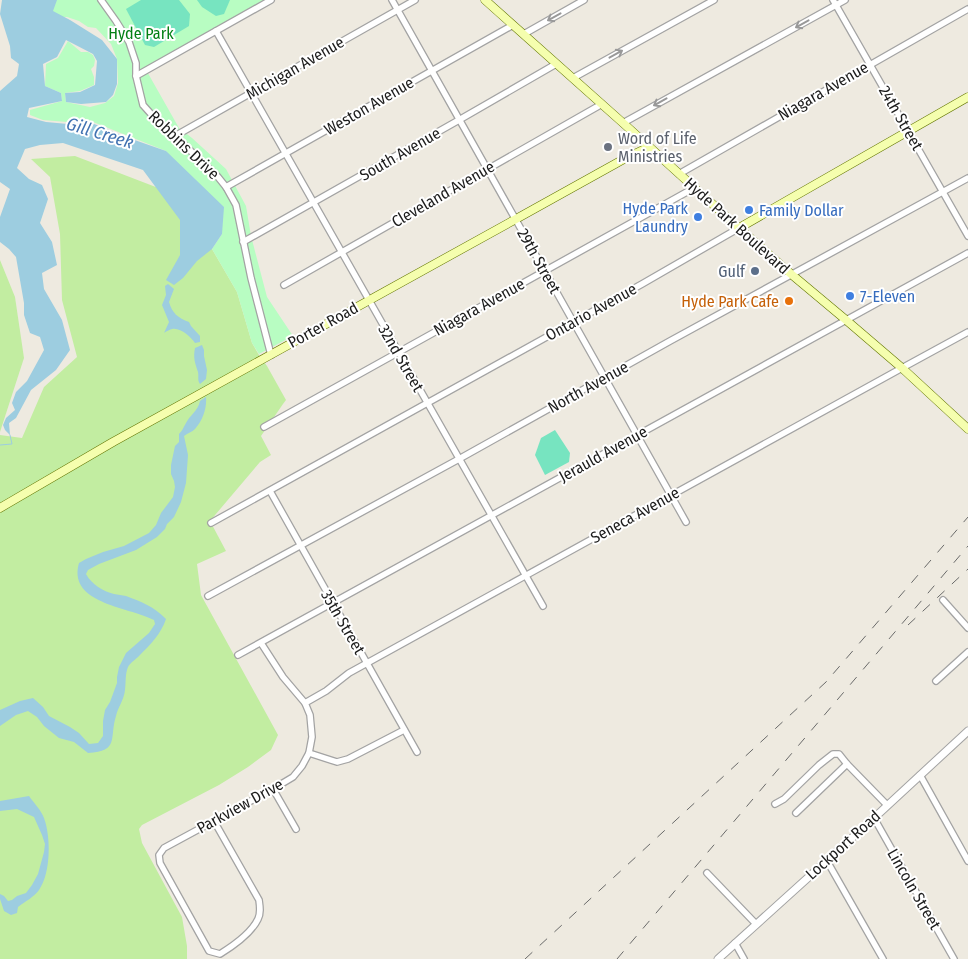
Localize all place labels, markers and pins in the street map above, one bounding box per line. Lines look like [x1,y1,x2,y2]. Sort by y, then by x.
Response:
place label: Word of Life Ministries [618,129,697,166]
marker: Word of Life Ministries [602,141,614,153]
place label: Hyde Park Laundry [623,199,689,236]
place label: Family Dollar [759,201,844,220]
marker: Family Dollar [743,204,755,216]
marker: Hyde Park Laundry [692,211,704,223]
place label: Gulf [718,262,746,281]
marker: Gulf [749,265,761,277]
place label: 7-Eleven [860,287,915,306]
marker: 7-Eleven [844,290,856,302]
place label: Hyde Park Cafe [681,292,779,311]
marker: Hyde Park Cafe [783,295,795,307]

